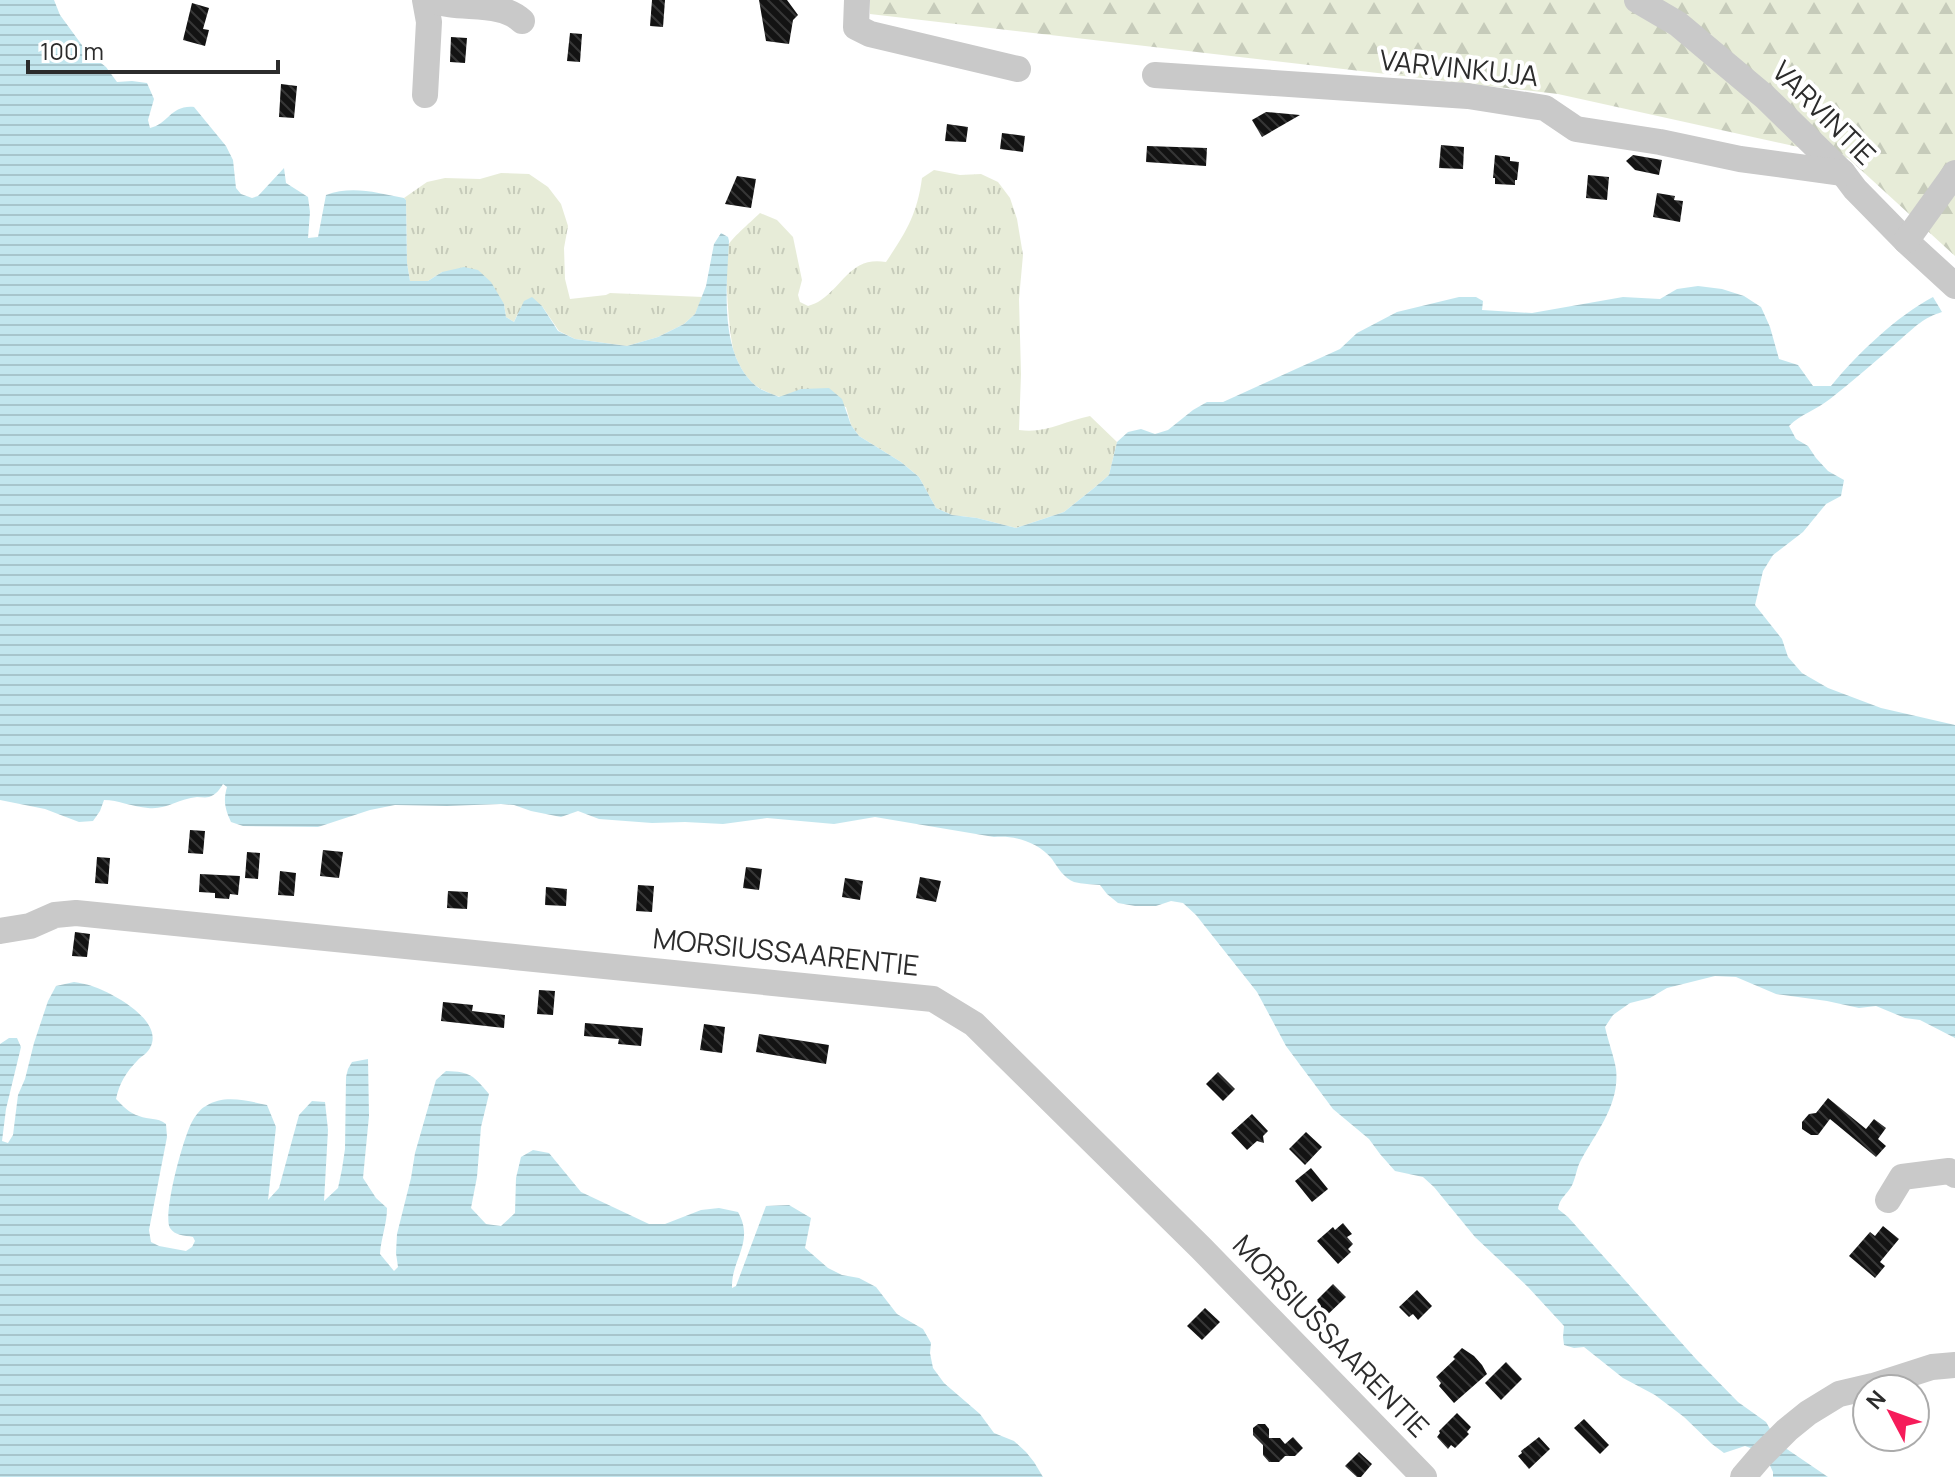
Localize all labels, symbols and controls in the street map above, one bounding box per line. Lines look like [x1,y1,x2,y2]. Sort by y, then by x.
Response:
scale bar [28,24,278,74]
text: 100 m [40,34,104,67]
street label: VARVINKUJA [1378,40,1541,94]
street label: VARVINTIE [1765,52,1885,172]
street label: MORSIUSSAARENTIE [651,918,921,984]
street label: MORSIUSSAARENTIE [1225,1226,1438,1445]
north arrow [1851,1373,1931,1453]
text: N [1859,1384,1892,1416]

